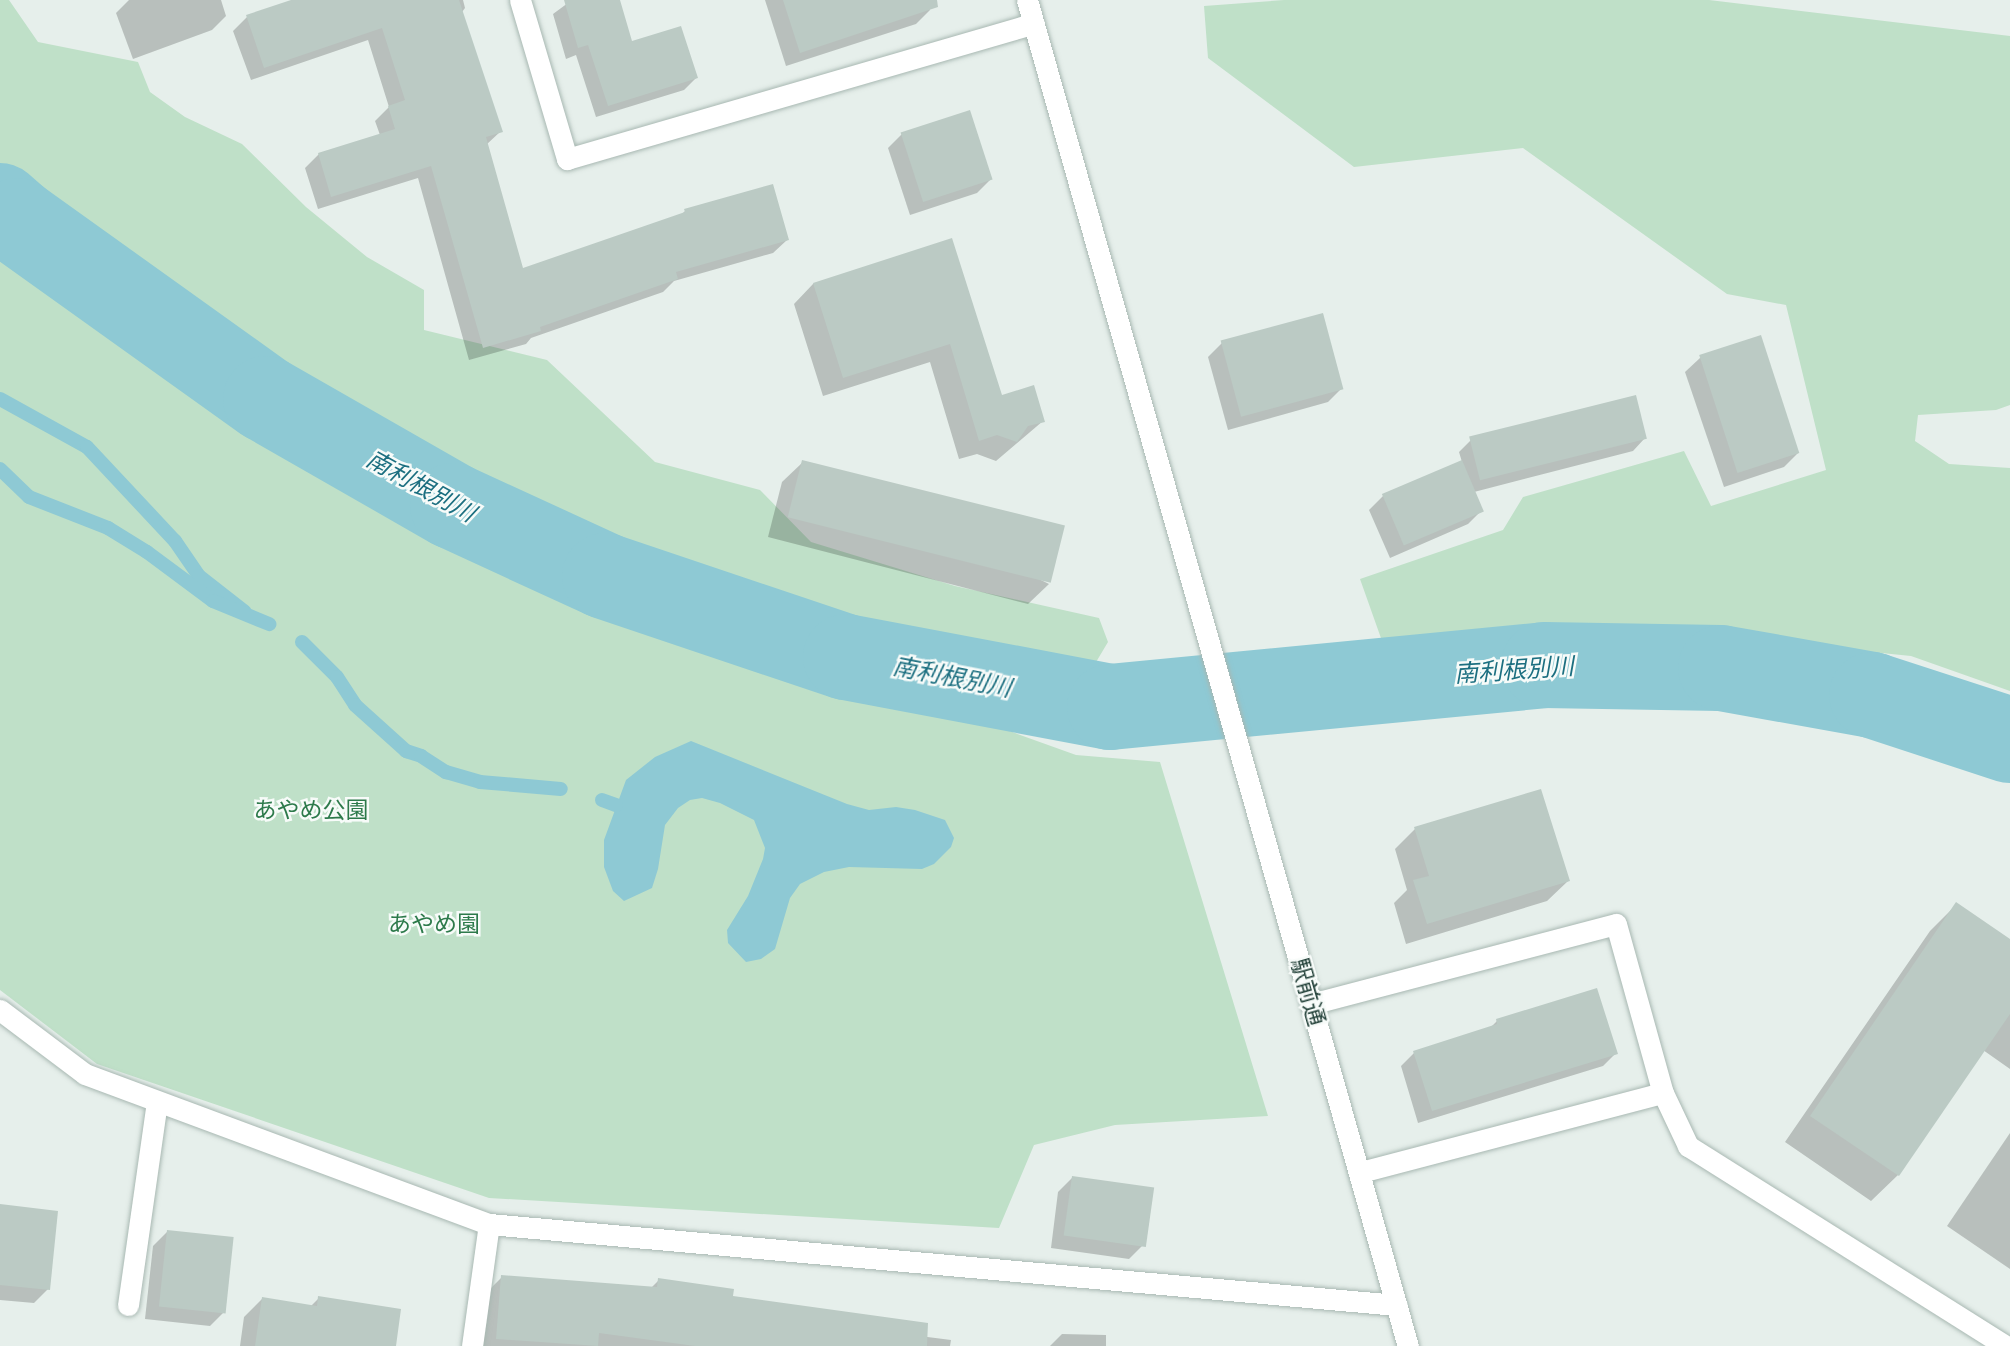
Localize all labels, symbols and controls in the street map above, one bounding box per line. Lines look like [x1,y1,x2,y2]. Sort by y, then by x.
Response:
water label: 南利根別川 [362,444,480,528]
water label: 南利根別川 [890,651,1014,703]
water label: 南利根別川 [1453,651,1575,689]
park label: あやめ公園 [254,796,368,824]
park label: あやめ園 [388,910,480,938]
street label: 駅前通 [1285,955,1331,1029]

